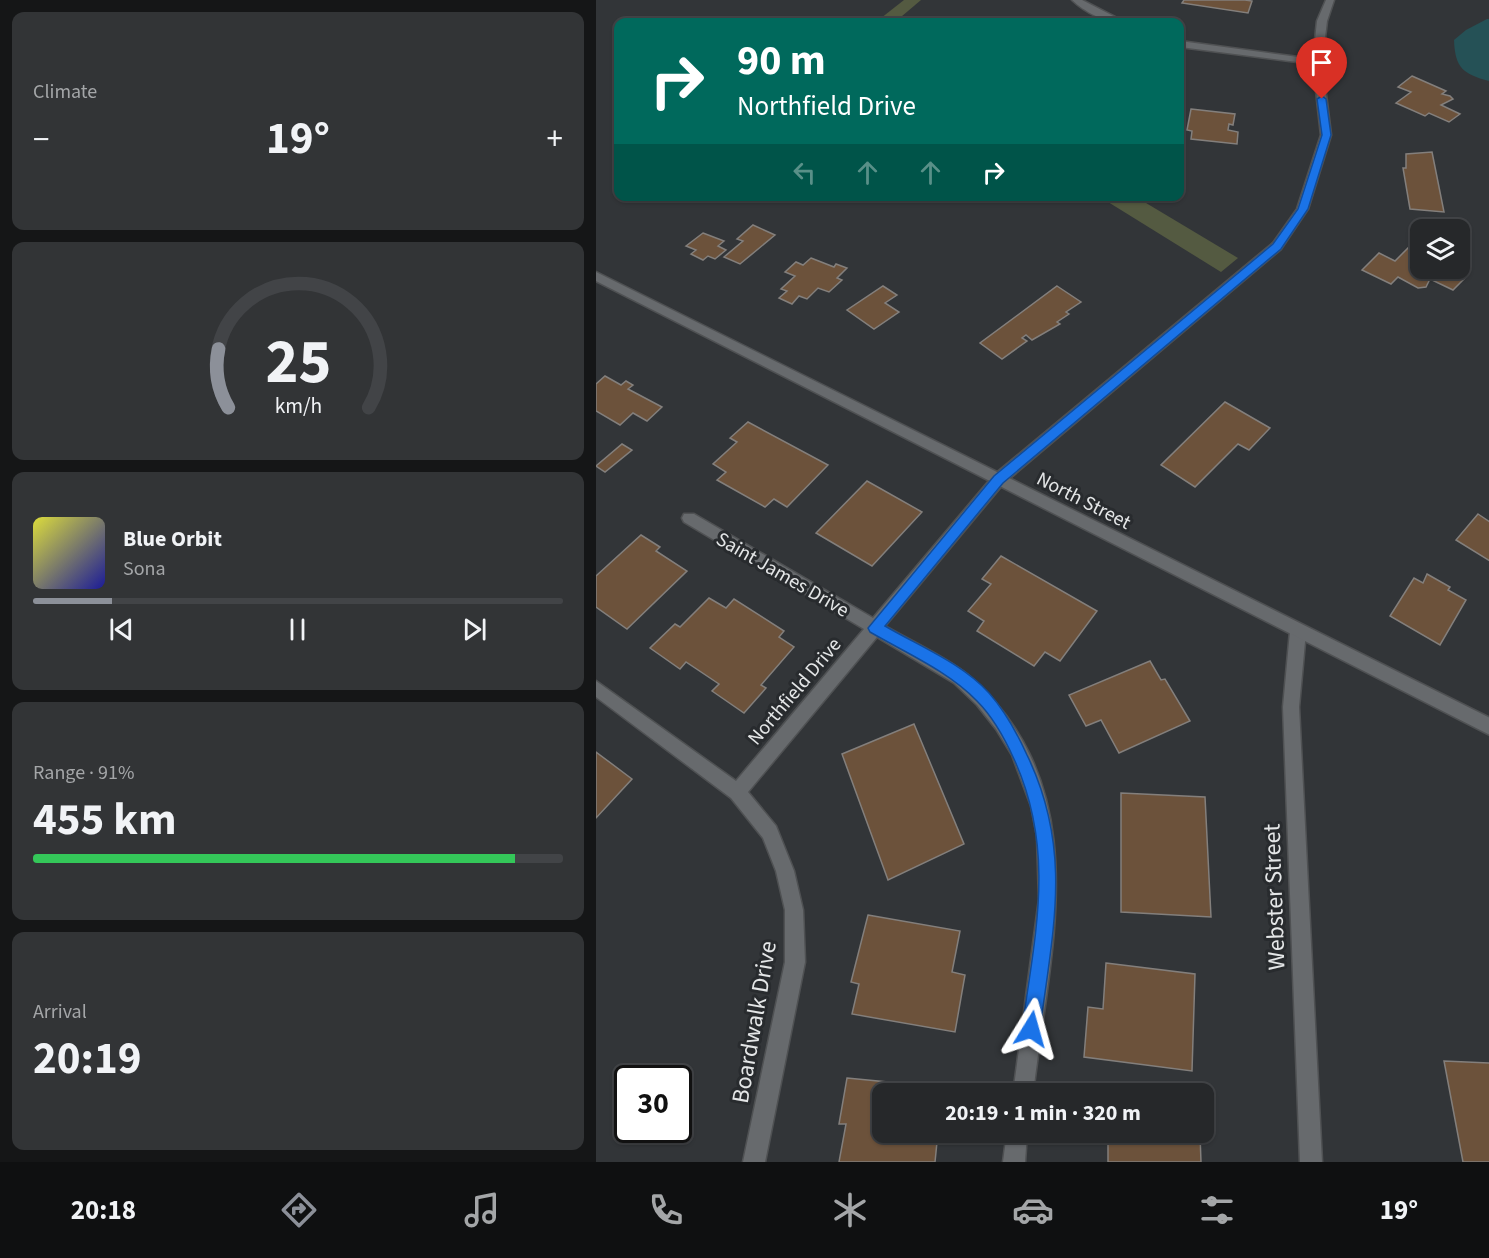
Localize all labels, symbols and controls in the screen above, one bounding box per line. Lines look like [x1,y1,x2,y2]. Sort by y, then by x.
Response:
text: 90 m [737,31,826,91]
pin [1296,37,1347,99]
icon: right [638,42,716,120]
icon: arrive [1305,46,1338,79]
text: Climate [33,78,97,106]
text: Northfield Drive [737,87,916,126]
text: 19° [266,107,330,171]
text: − [33,116,49,163]
text: + [547,116,563,163]
icon: left [788,156,821,189]
icon: ahead [851,156,884,189]
icon: ahead [914,156,947,189]
icon: right [977,156,1010,189]
map controls [1410,219,1470,279]
button: layers [1410,219,1470,279]
text: 25 [265,318,331,407]
text: km/h [274,391,322,422]
street label: North Street [1032,465,1136,537]
text: Blue Orbit [123,523,222,555]
street label: Saint James Drive [711,525,854,624]
text: Sona [123,555,166,583]
icon: previous [105,613,138,646]
icon: pause [281,613,314,646]
icon: next [458,613,491,646]
street label: Northfield Drive [741,632,848,751]
text: Range · 91% [33,759,134,787]
text: 455 km [33,788,177,852]
street label: Webster Street [1254,823,1295,971]
street label: Boardwalk Drive [723,938,786,1106]
position arrow [999,997,1063,1061]
text: Arrival [33,998,87,1026]
text: 20:19 [33,1027,142,1091]
speed limit sign: 30 [614,1065,692,1143]
text: 20:19 · 1 min · 320 m [945,1097,1141,1129]
icon: directions [278,1189,320,1231]
icon: music [461,1189,503,1231]
icon: phone [645,1189,687,1231]
icon: climate [829,1189,871,1231]
icon: car [1012,1189,1054,1231]
icon: filters [1196,1189,1238,1231]
text: 20:18 [71,1191,136,1230]
text: 19° [1380,1191,1418,1230]

